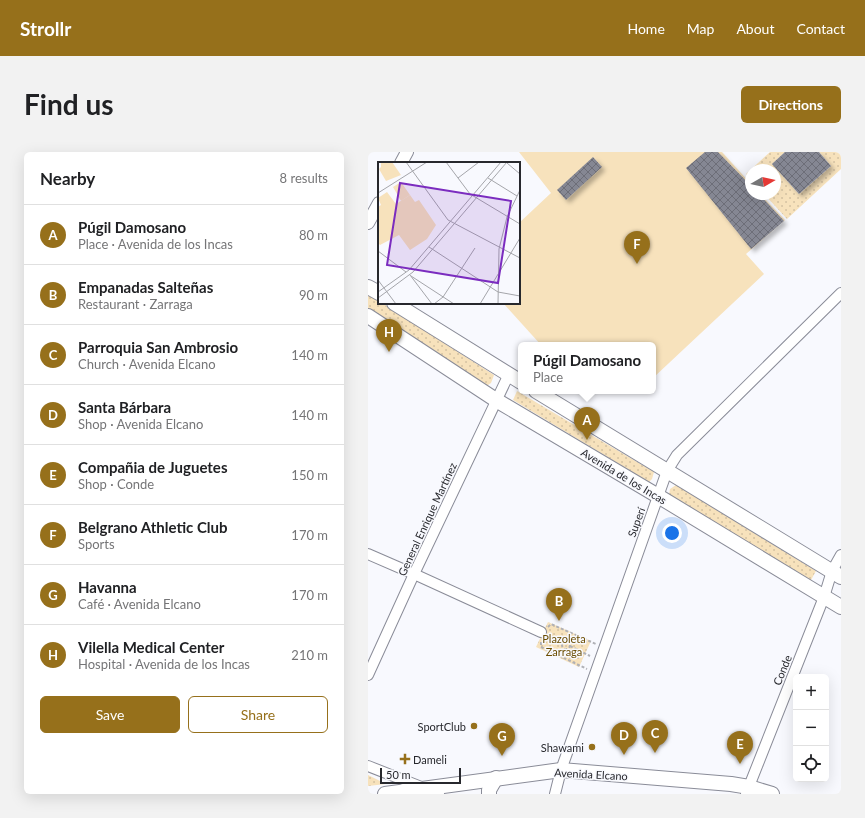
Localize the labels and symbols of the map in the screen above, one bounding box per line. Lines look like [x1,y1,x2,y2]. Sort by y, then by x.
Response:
inset map [378,162,520,304]
north arrow [745,164,781,200]
pin: F [624,231,650,264]
pin: H [376,319,402,352]
pin: A [574,407,600,440]
street label: Avenida de los Incas [579,445,669,507]
street label: General Enrique Martínez [395,460,459,578]
street label: Superí [625,505,647,539]
your location [662,523,682,543]
pin: B [546,588,572,621]
park label: Plazoleta Zarraga [542,632,586,658]
street label: Conde [770,653,794,687]
place label: SportClub [418,720,466,733]
pin: C [642,720,668,753]
marker: SportClub [469,721,479,731]
pin: D [611,722,637,755]
pin: G [489,723,515,756]
pin: E [727,731,753,764]
place label: Shawami [541,741,584,754]
marker: Shawami [587,742,597,752]
place label: Dameli [413,753,447,766]
marker: Dameli [400,754,410,764]
scale bar [380,766,461,785]
street label: Avenida Elcano [554,766,628,782]

